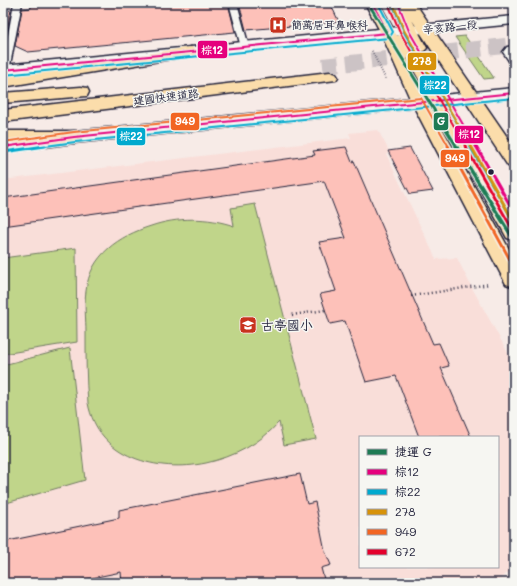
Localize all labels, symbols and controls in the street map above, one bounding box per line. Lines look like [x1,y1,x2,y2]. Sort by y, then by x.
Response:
hospital icon: 簡萬居耳鼻喉科 [268,15,288,35]
street label: 辛亥路一段 [422,16,478,37]
place label: 簡萬居耳鼻喉科 [291,17,368,32]
line badge: 棕12 [197,40,228,59]
text: 棕12 [201,42,223,57]
line badge: 278 [407,52,437,71]
text: 278 [412,53,432,68]
line badge: 棕22 [419,75,450,95]
text: 棕22 [423,77,447,92]
street label: 建國快速道路 [132,85,200,108]
line badge: 949 [170,112,200,131]
line badge: G [433,112,449,131]
text: 949 [175,113,195,128]
text: G [437,113,446,128]
line badge: 棕12 [454,125,484,144]
text: 棕12 [458,126,480,141]
line badge: 棕22 [116,127,146,146]
text: 棕22 [119,128,143,143]
line badge: 949 [440,149,470,168]
text: 949 [445,150,465,165]
unlabelled marker [486,167,496,177]
school or university icon: 古亭國小 [238,315,258,335]
place label: 古亭國小 [261,316,313,333]
legend [359,436,499,568]
text: 捷運 G [395,443,432,459]
text: 棕12 [395,463,419,479]
text: 棕22 [395,483,420,499]
text: 278 [395,503,416,519]
text: 949 [395,523,416,539]
text: 672 [395,543,416,559]

